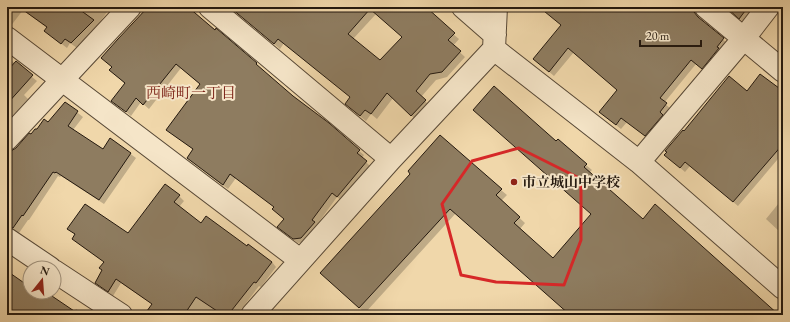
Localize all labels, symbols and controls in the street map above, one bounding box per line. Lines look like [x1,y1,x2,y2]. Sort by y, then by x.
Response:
scale bar [640,22,701,48]
text: 20 m [646,28,670,44]
district label: 西崎町一丁目 [146,83,236,102]
place label: 市立城山中学校 [522,173,620,191]
marker: 市立城山中学校 [509,177,519,187]
north arrow [22,260,62,300]
text: N [39,262,51,278]

